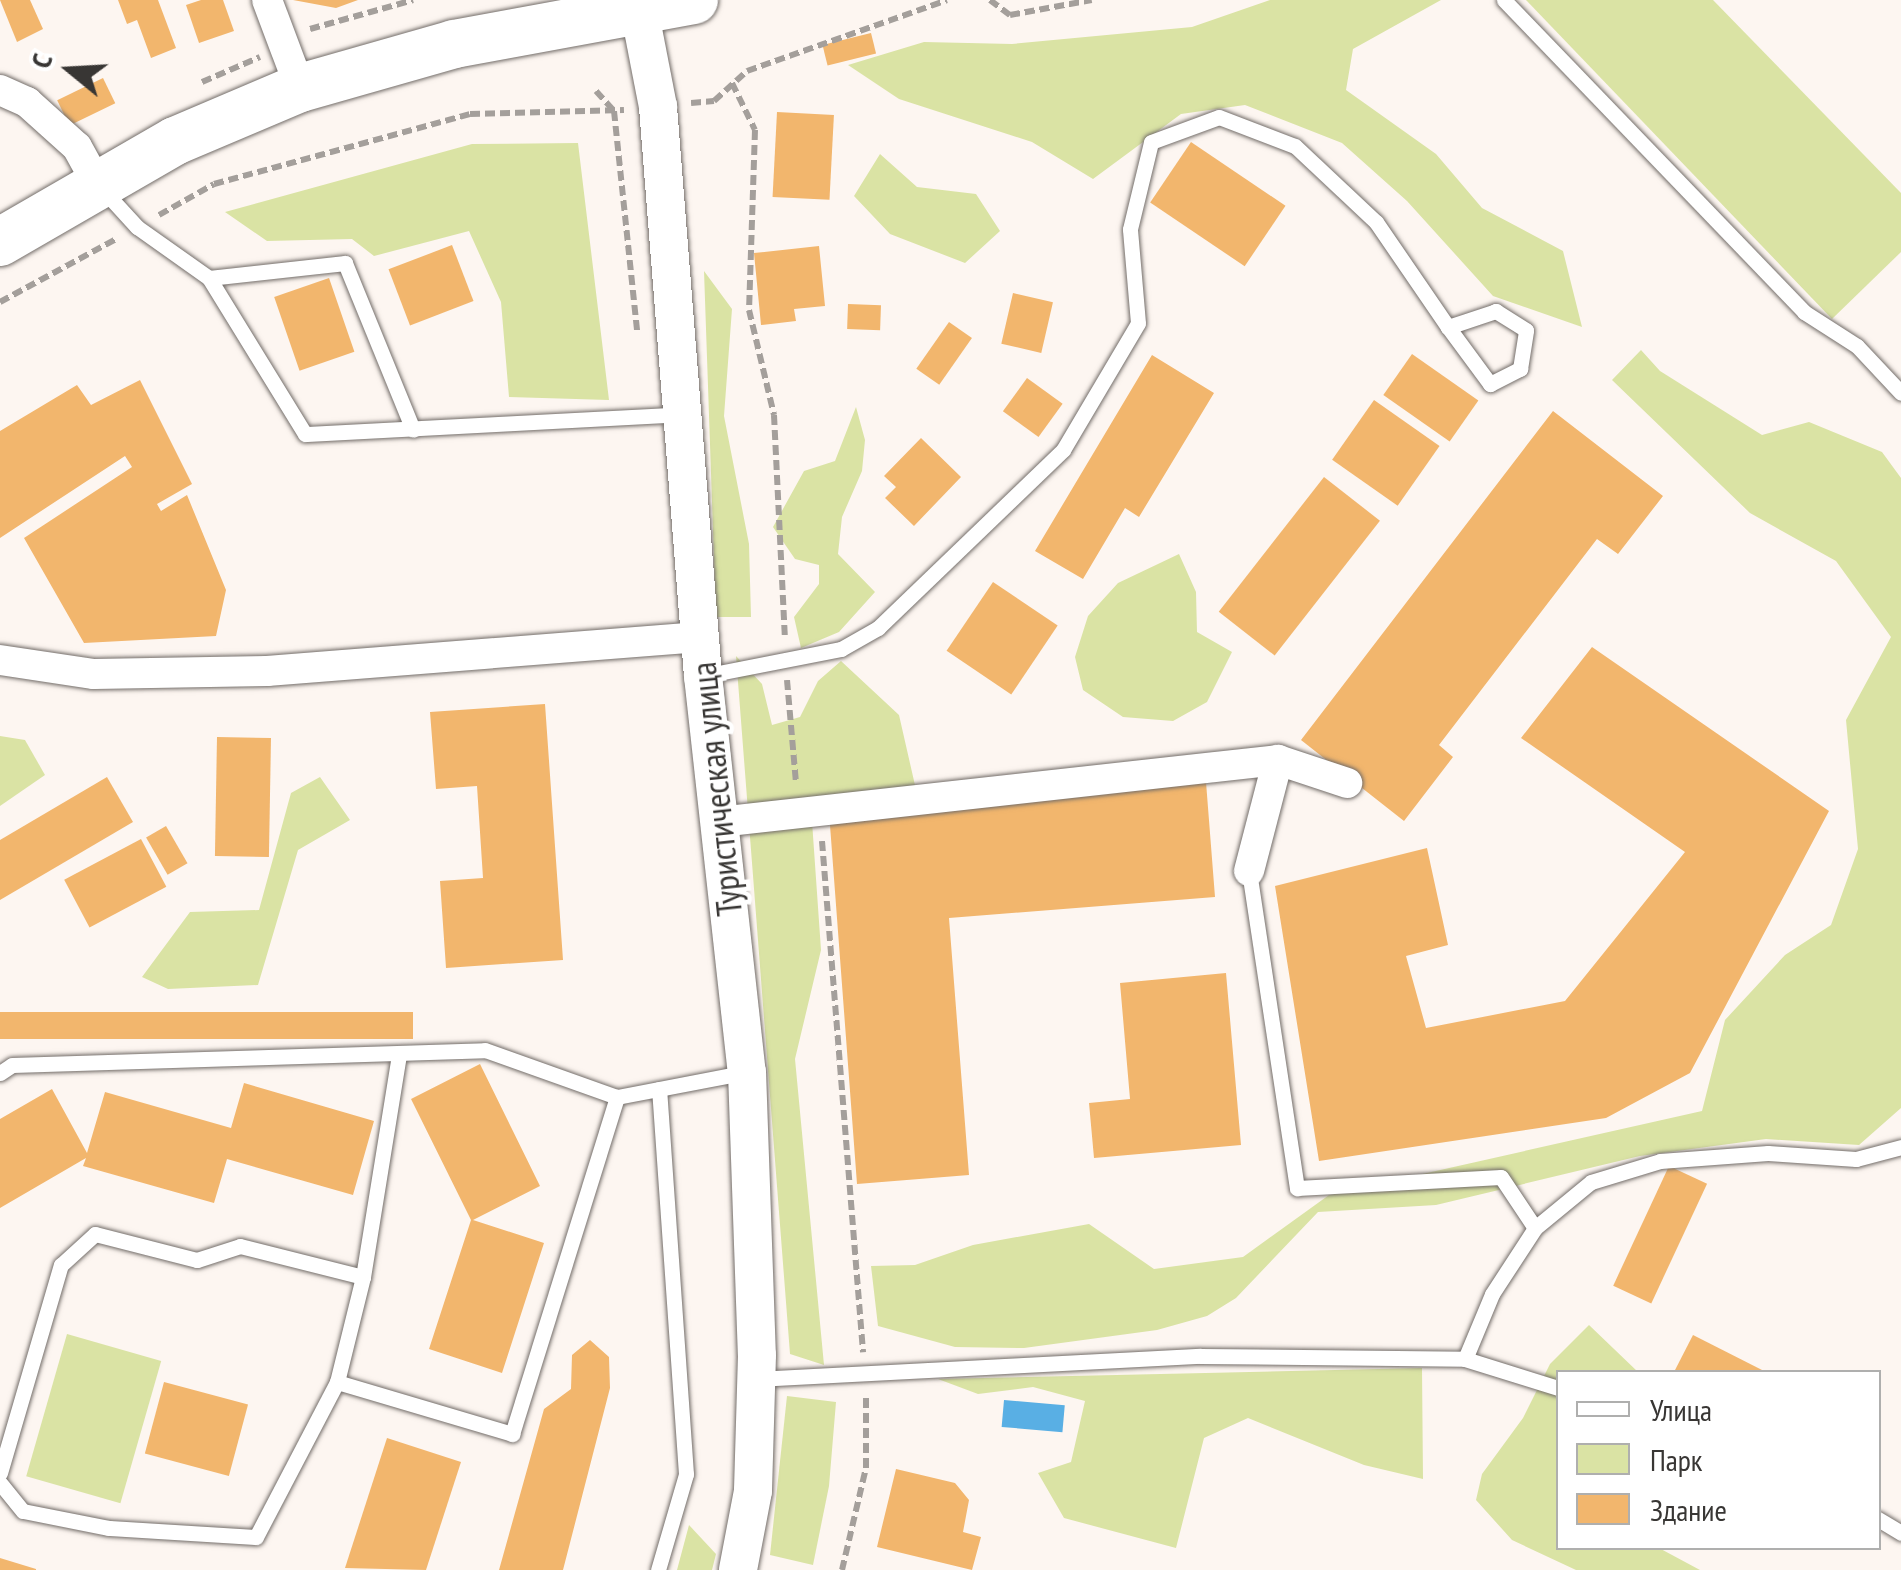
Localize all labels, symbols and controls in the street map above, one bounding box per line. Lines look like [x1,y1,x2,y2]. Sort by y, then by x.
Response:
north arrow [20,20,120,120]
text: С [21,49,61,72]
street label: Туристическая улица [682,660,750,918]
legend [1556,1370,1881,1550]
text: Улица [1650,1390,1712,1429]
text: Парк [1650,1440,1702,1479]
text: Здание [1650,1490,1727,1529]

